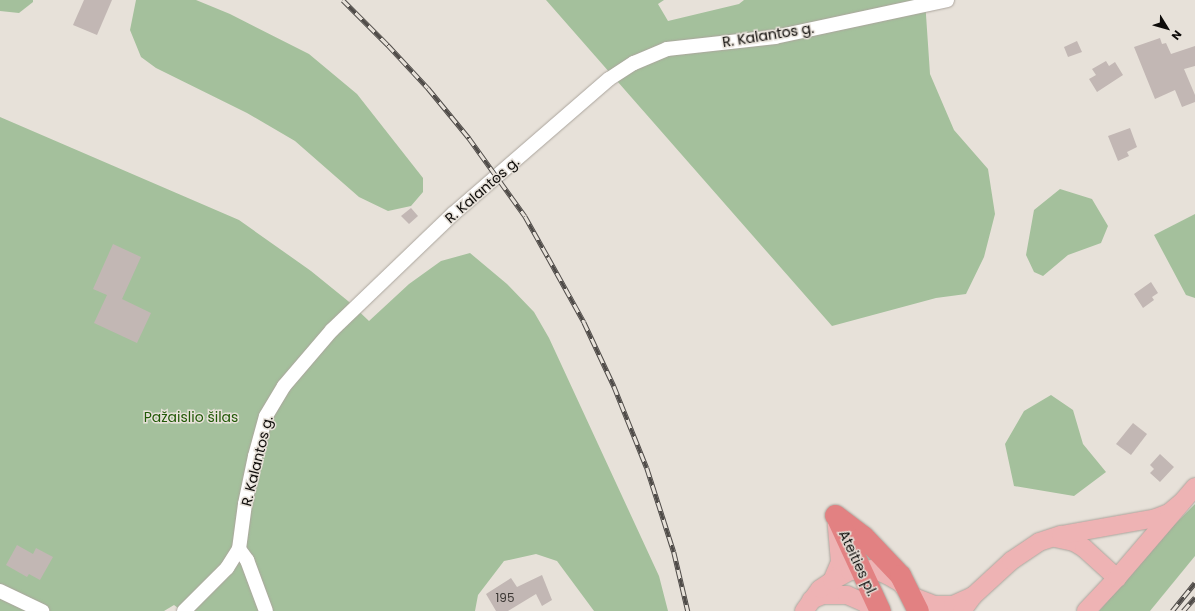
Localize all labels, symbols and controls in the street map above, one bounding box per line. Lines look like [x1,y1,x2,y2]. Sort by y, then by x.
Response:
north arrow [1147,8,1187,48]
street label: R. Kalantos g. [721,19,815,51]
text: N [1168,27,1185,43]
street label: R. Kalantos g. [442,153,522,227]
park label: Pažaislio šilas [144,409,238,425]
street label: R. Kalantos g. [238,414,276,508]
street label: Ateities pl. [835,527,881,599]
house number: 195 [496,591,514,605]

